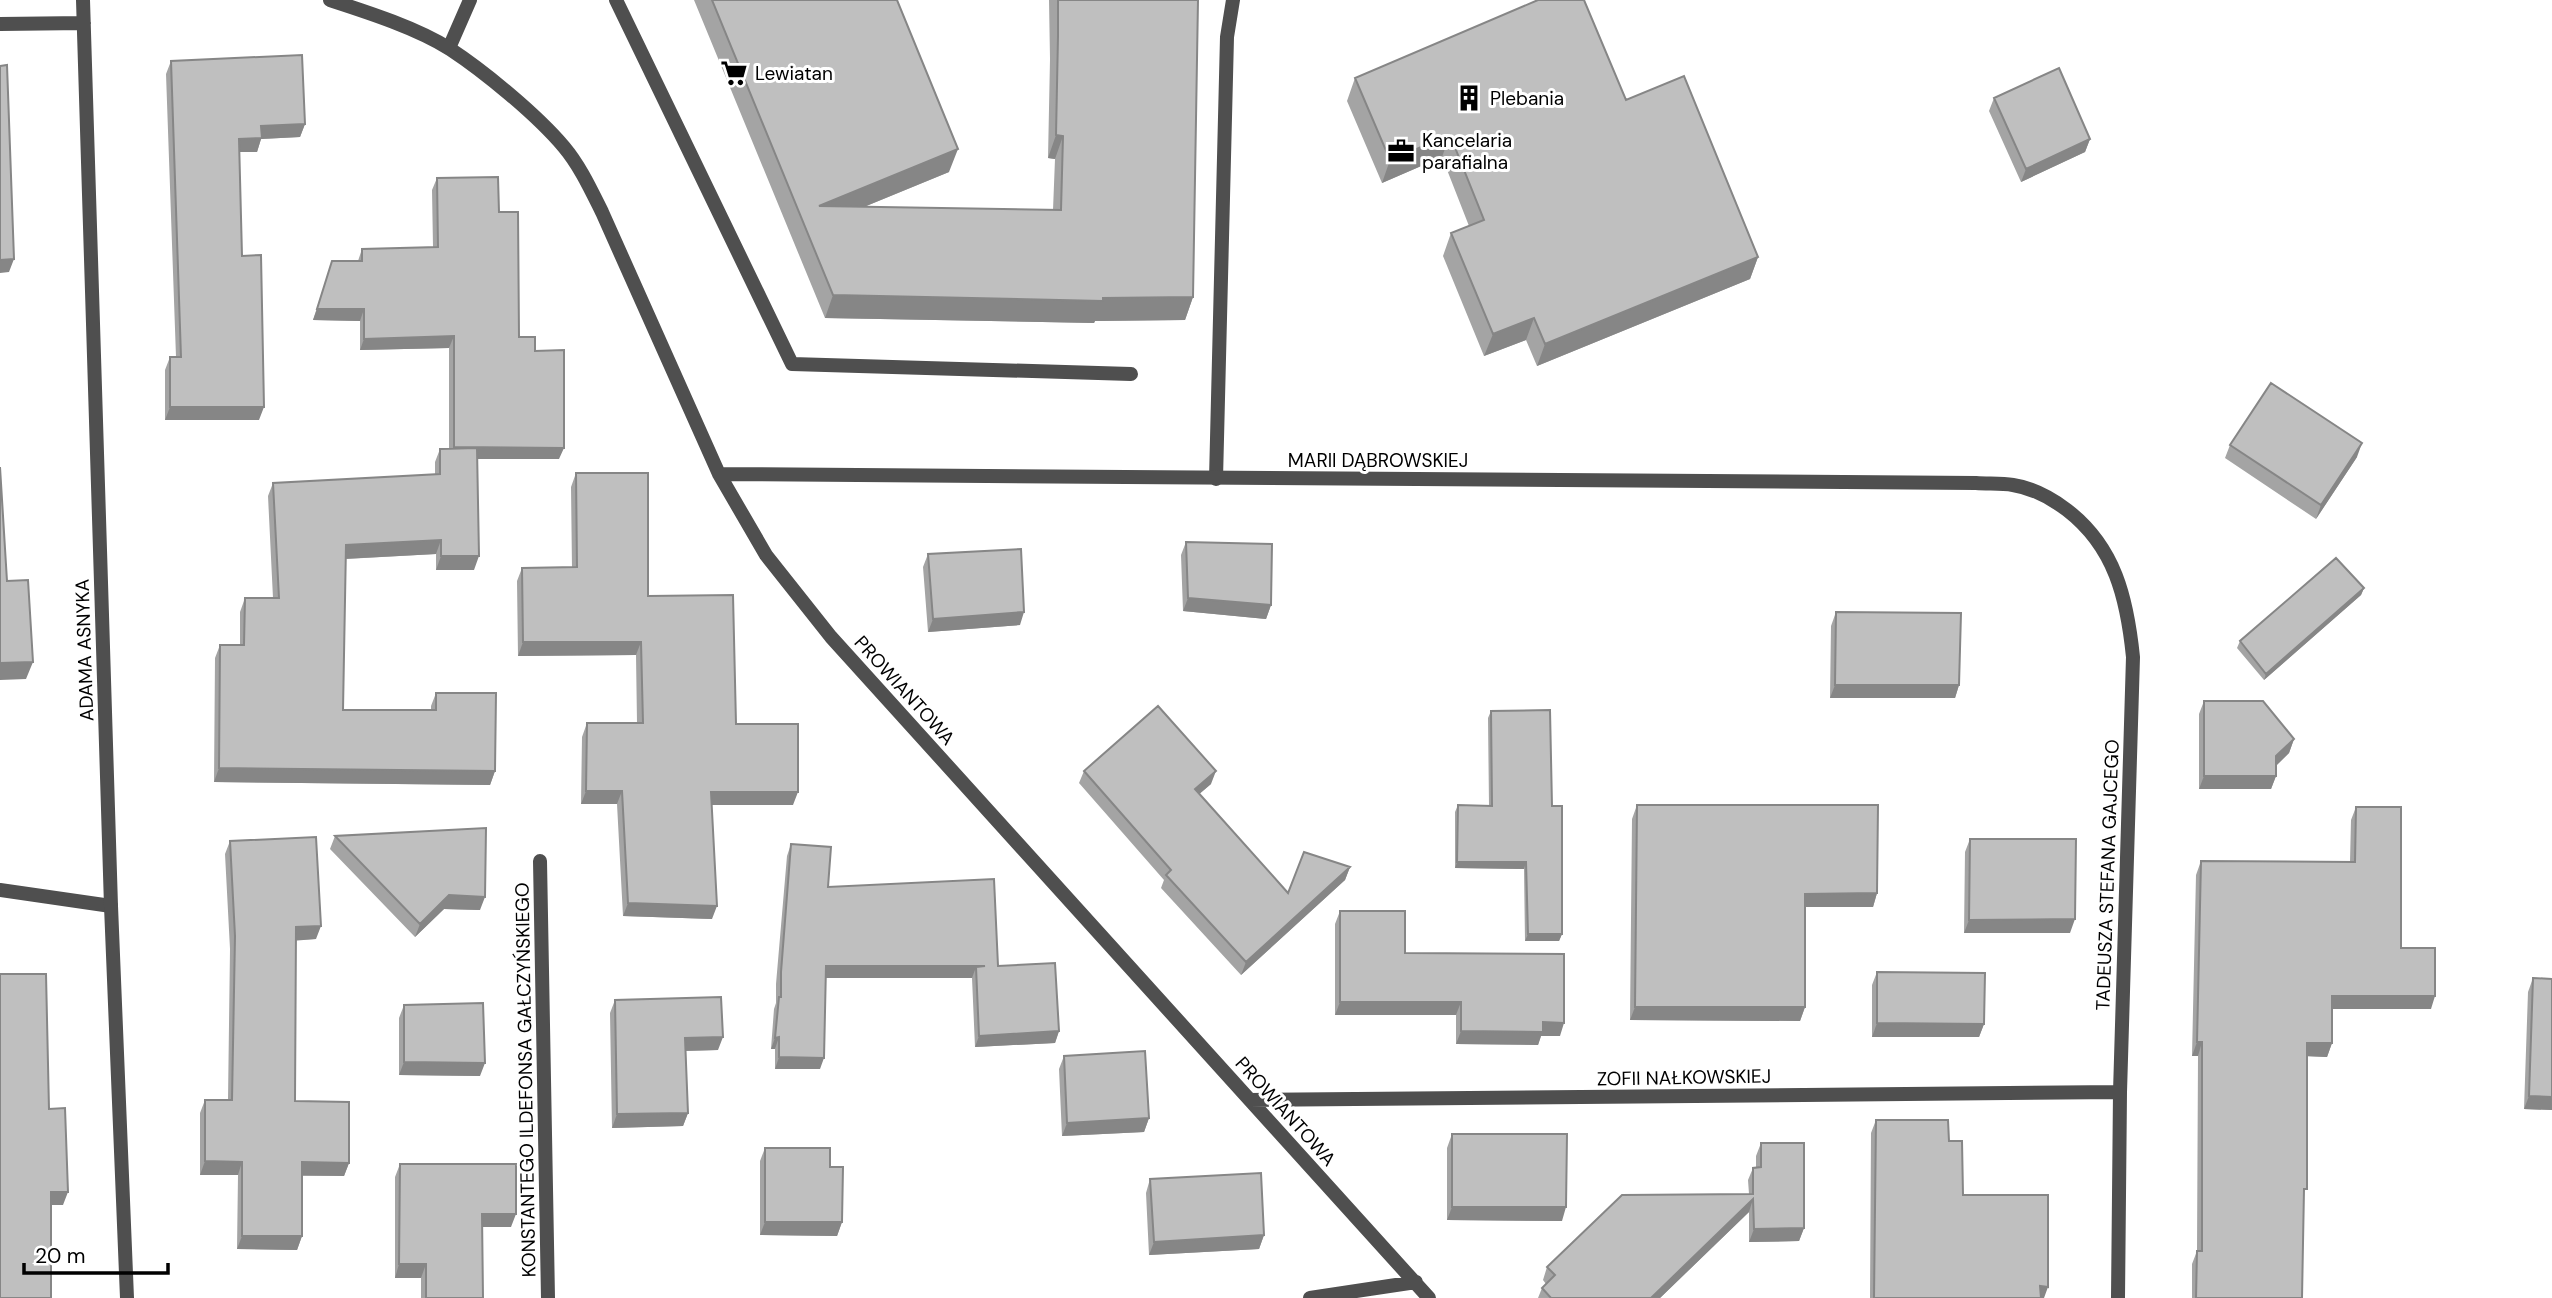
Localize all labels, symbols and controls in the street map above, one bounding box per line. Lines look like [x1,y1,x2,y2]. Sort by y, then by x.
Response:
supermarket icon: Lewiatan [719,58,749,88]
place label: Lewiatan [755,61,833,86]
building icon: Plebania [1454,83,1484,113]
place label: Plebania [1490,86,1564,111]
place label: Kancelaria parafialna [1422,128,1512,175]
office icon: Kancelaria parafialna [1386,136,1416,166]
street label: MARII DĄBROWSKIEJ [1288,448,1468,473]
street label: ADAMA ASNYKA [70,578,99,722]
street label: PROWIANTOWA [849,630,961,751]
street label: TADEUSZA STEFANA GAJCEGO [2090,739,2125,1011]
street label: KONSTANTEGO ILDEFONSA GAŁCZYŃSKIEGO [510,882,541,1278]
street label: PROWIANTOWA [1230,1051,1342,1172]
street label: ZOFII NAŁKOWSKIEJ [1597,1063,1771,1092]
scale bar [24,1232,168,1276]
text: 20 m [35,1242,86,1270]

